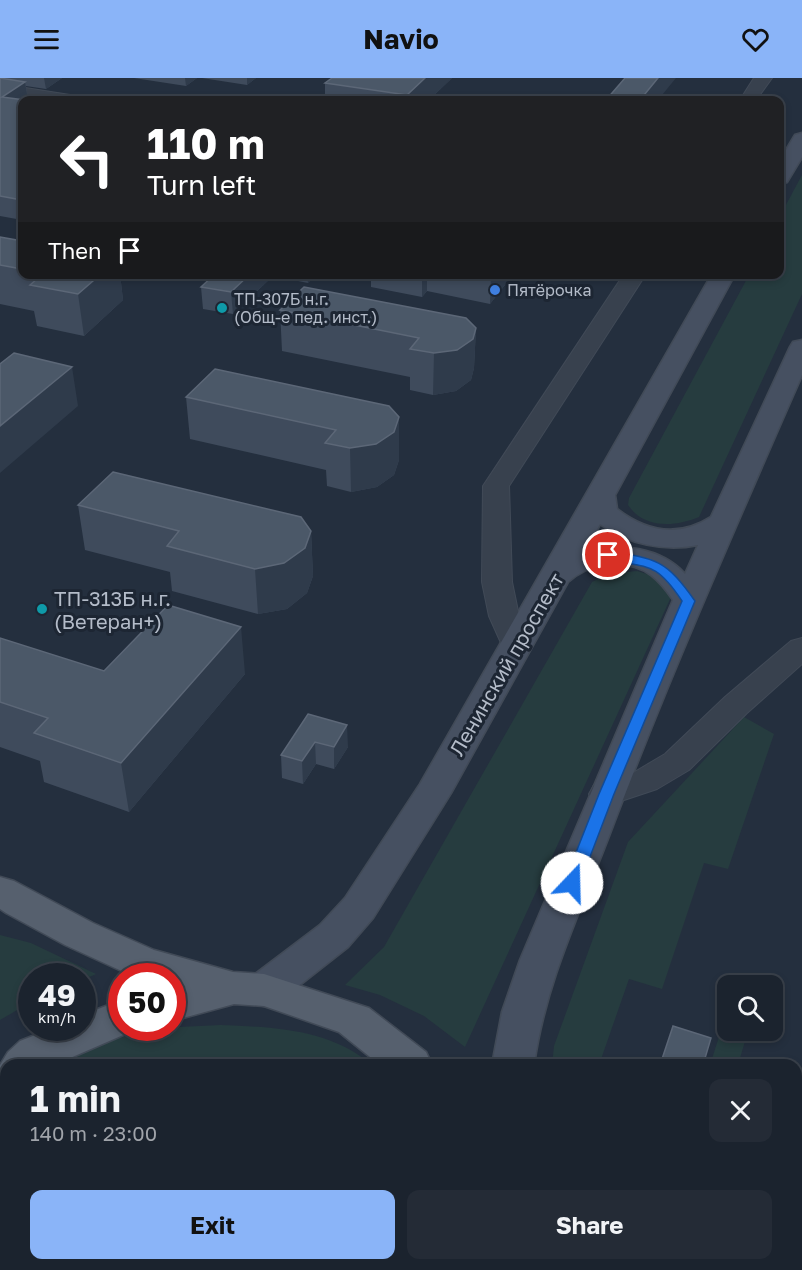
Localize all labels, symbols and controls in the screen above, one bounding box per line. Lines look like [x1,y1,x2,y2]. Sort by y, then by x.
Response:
icon: menu [30,23,63,56]
text: Navio [363,23,439,55]
icon: heart [739,23,772,56]
text: 110 m [147,118,265,168]
icon: left [48,120,126,198]
text: Turn left [147,169,256,201]
icon: arrive [113,234,146,267]
text: Then [48,237,101,264]
place label: Пятёрочка [507,280,591,300]
marker: Пятёрочка [488,283,502,297]
place label: ТП-307Б н.г. (Общ-е пед. инст.) [234,289,377,327]
marker: ТП-307Б н.г. (Общ-е пед. инст.) [215,301,229,315]
pin [582,529,633,580]
icon: arrive [591,538,624,571]
street label: Ленинский проспект [444,568,568,759]
place label: ТП-313Б н.г. (Ветеран+) [54,586,171,633]
marker: ТП-313Б н.г. (Ветеран+) [35,602,49,616]
position arrow [540,851,604,915]
speed limit sign: 50 [108,963,186,1041]
map controls [717,975,783,1041]
button: search [717,975,783,1041]
text: 49 [38,977,76,1013]
text: km/h [38,1008,76,1026]
text: 1 min [30,1077,121,1120]
button: close [709,1079,772,1142]
text: 140 m · 23:00 [30,1121,157,1145]
button: Exit [30,1190,395,1259]
button: Share [407,1190,772,1259]

